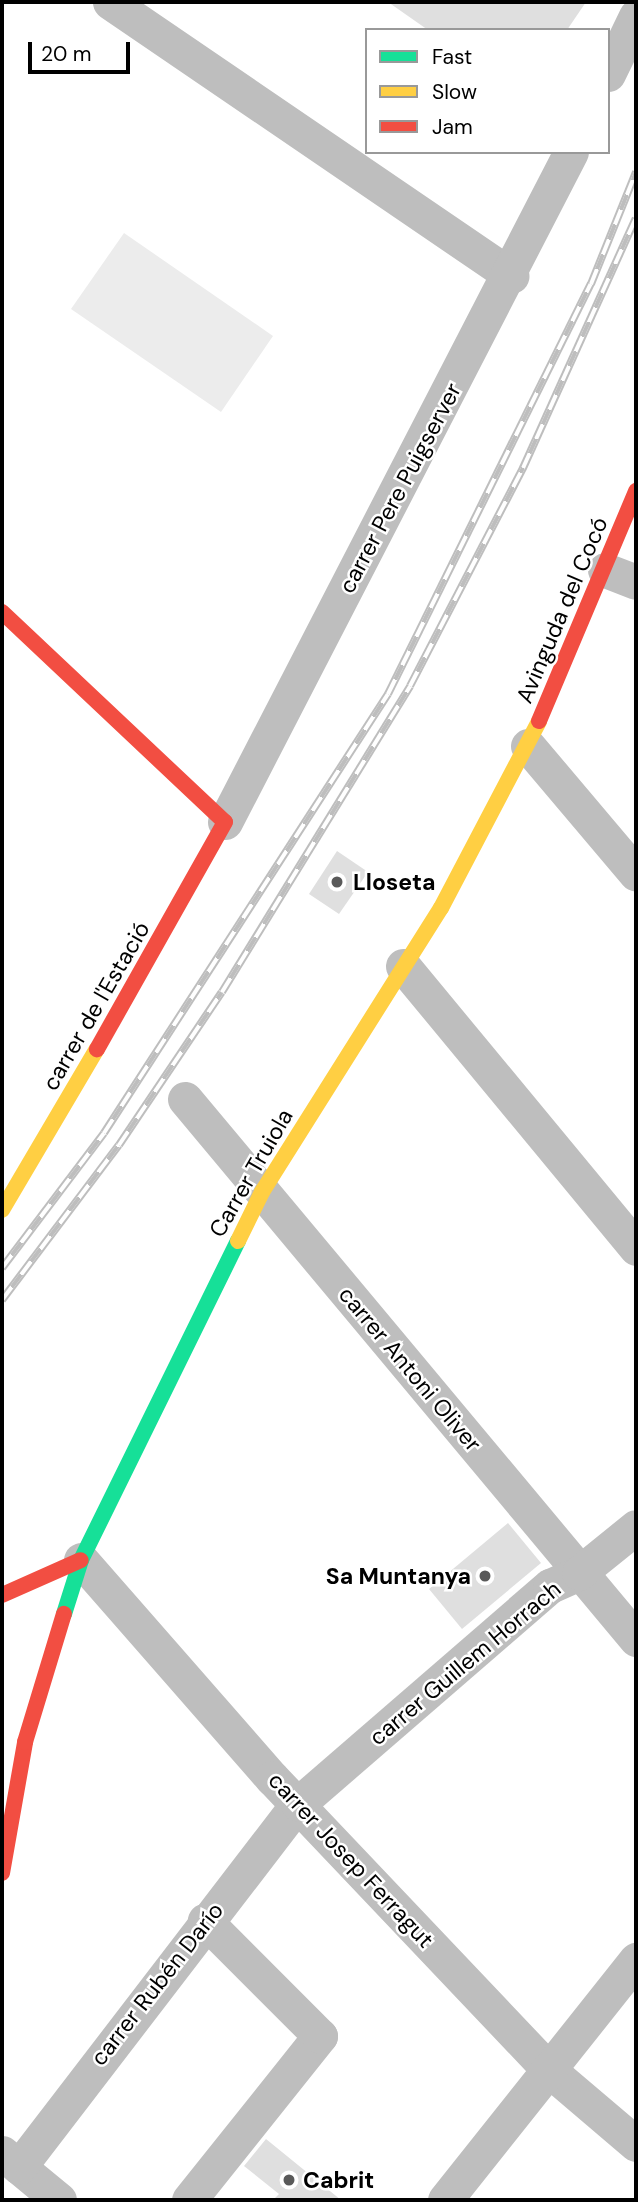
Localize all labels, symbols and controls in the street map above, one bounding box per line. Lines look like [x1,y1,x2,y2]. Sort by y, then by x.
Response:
scale bar [32,28,133,72]
legend [365,28,610,154]
text: 20 m [41,40,92,68]
text: Fast [432,43,472,71]
text: Slow [432,78,477,106]
text: Jam [432,113,473,141]
street label: carrer Pere Puigserver [333,378,467,598]
street label: Avinguda del Cocó [510,513,614,707]
place label: Lloseta [353,868,435,896]
marker: Lloseta [327,872,347,892]
street label: carrer de l'Estació [36,917,156,1095]
street label: Carrer Truiola [203,1104,299,1242]
street label: carrer Antoni Oliver [333,1281,487,1457]
place label: Sa Muntanya [326,1562,471,1590]
marker: Sa Muntanya [477,1568,493,1584]
street label: carrer Guillem Horrach [364,1575,566,1751]
street label: carrer Josep Ferragut [263,1767,439,1953]
street label: carrer Rubén Darío [85,1897,229,2071]
place label: Cabrit [303,2166,374,2194]
marker: Cabrit [281,2172,297,2188]

